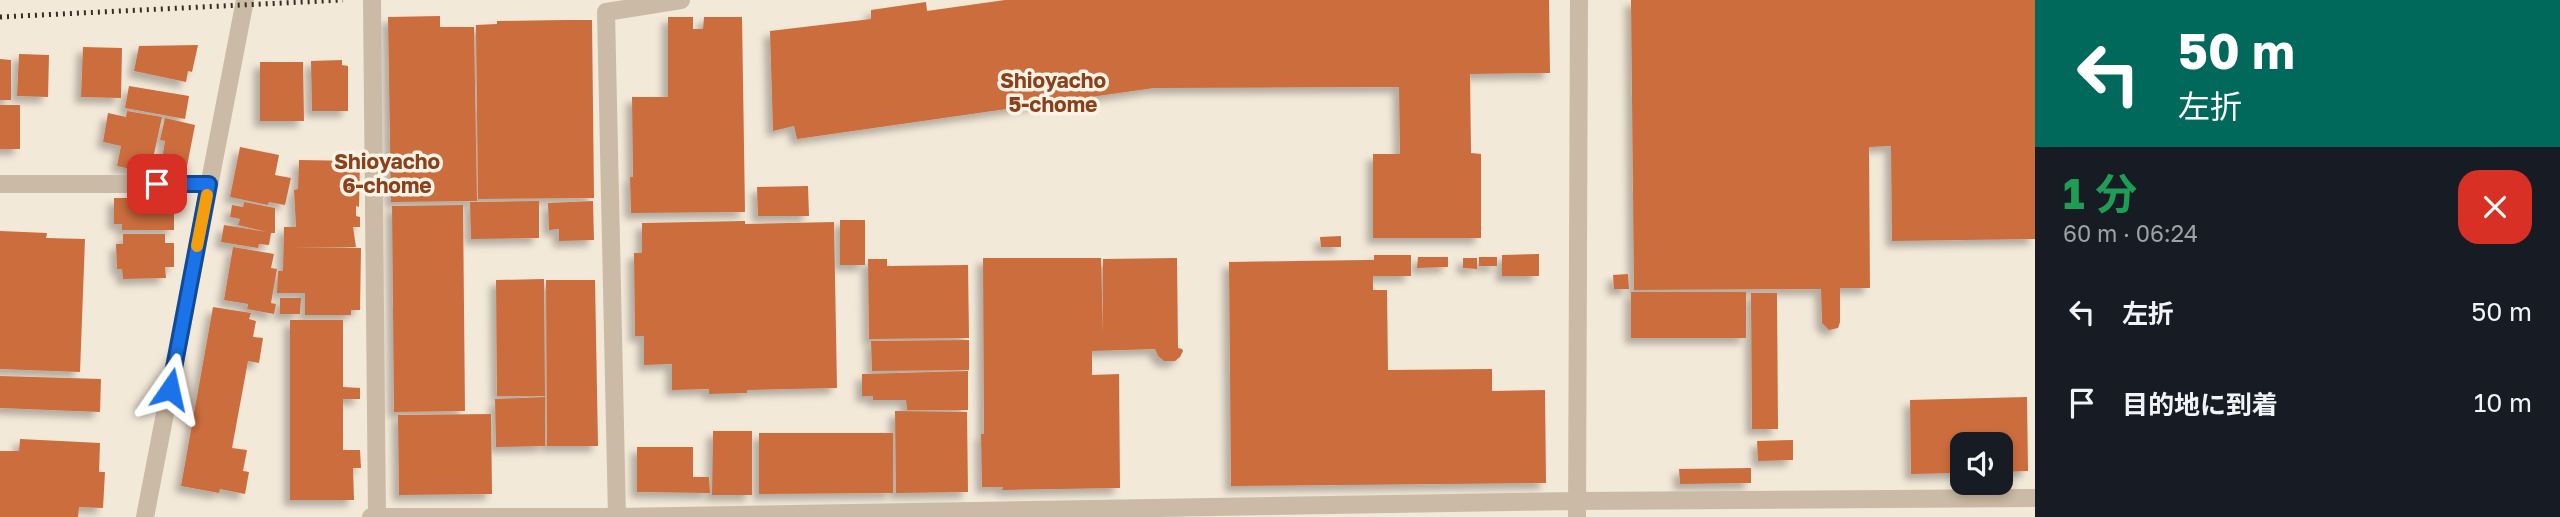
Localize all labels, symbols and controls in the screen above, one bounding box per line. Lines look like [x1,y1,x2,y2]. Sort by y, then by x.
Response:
text: 50 m [2178,21,2295,80]
icon: left [2063,28,2154,119]
district label: Shioyacho 5-chome [1000,67,1106,117]
text: 左折 [2178,87,2242,125]
district label: Shioyacho 6-chome [334,148,440,198]
pin [127,154,187,214]
icon: arrive [138,165,176,203]
text: 1 分 [2063,168,2137,218]
button: close [2458,170,2532,244]
text: 60 m · 06:24 [2063,219,2198,247]
icon: left [2063,293,2101,331]
text: 50 m [2471,296,2532,327]
text: 左折 [2122,298,2174,329]
position arrow [133,352,207,426]
icon: arrive [2063,384,2101,422]
text: 10 m [2474,387,2532,418]
text: 目的地に到着 [2122,389,2278,420]
map controls [1950,432,2013,495]
button: sound [1950,432,2013,495]

